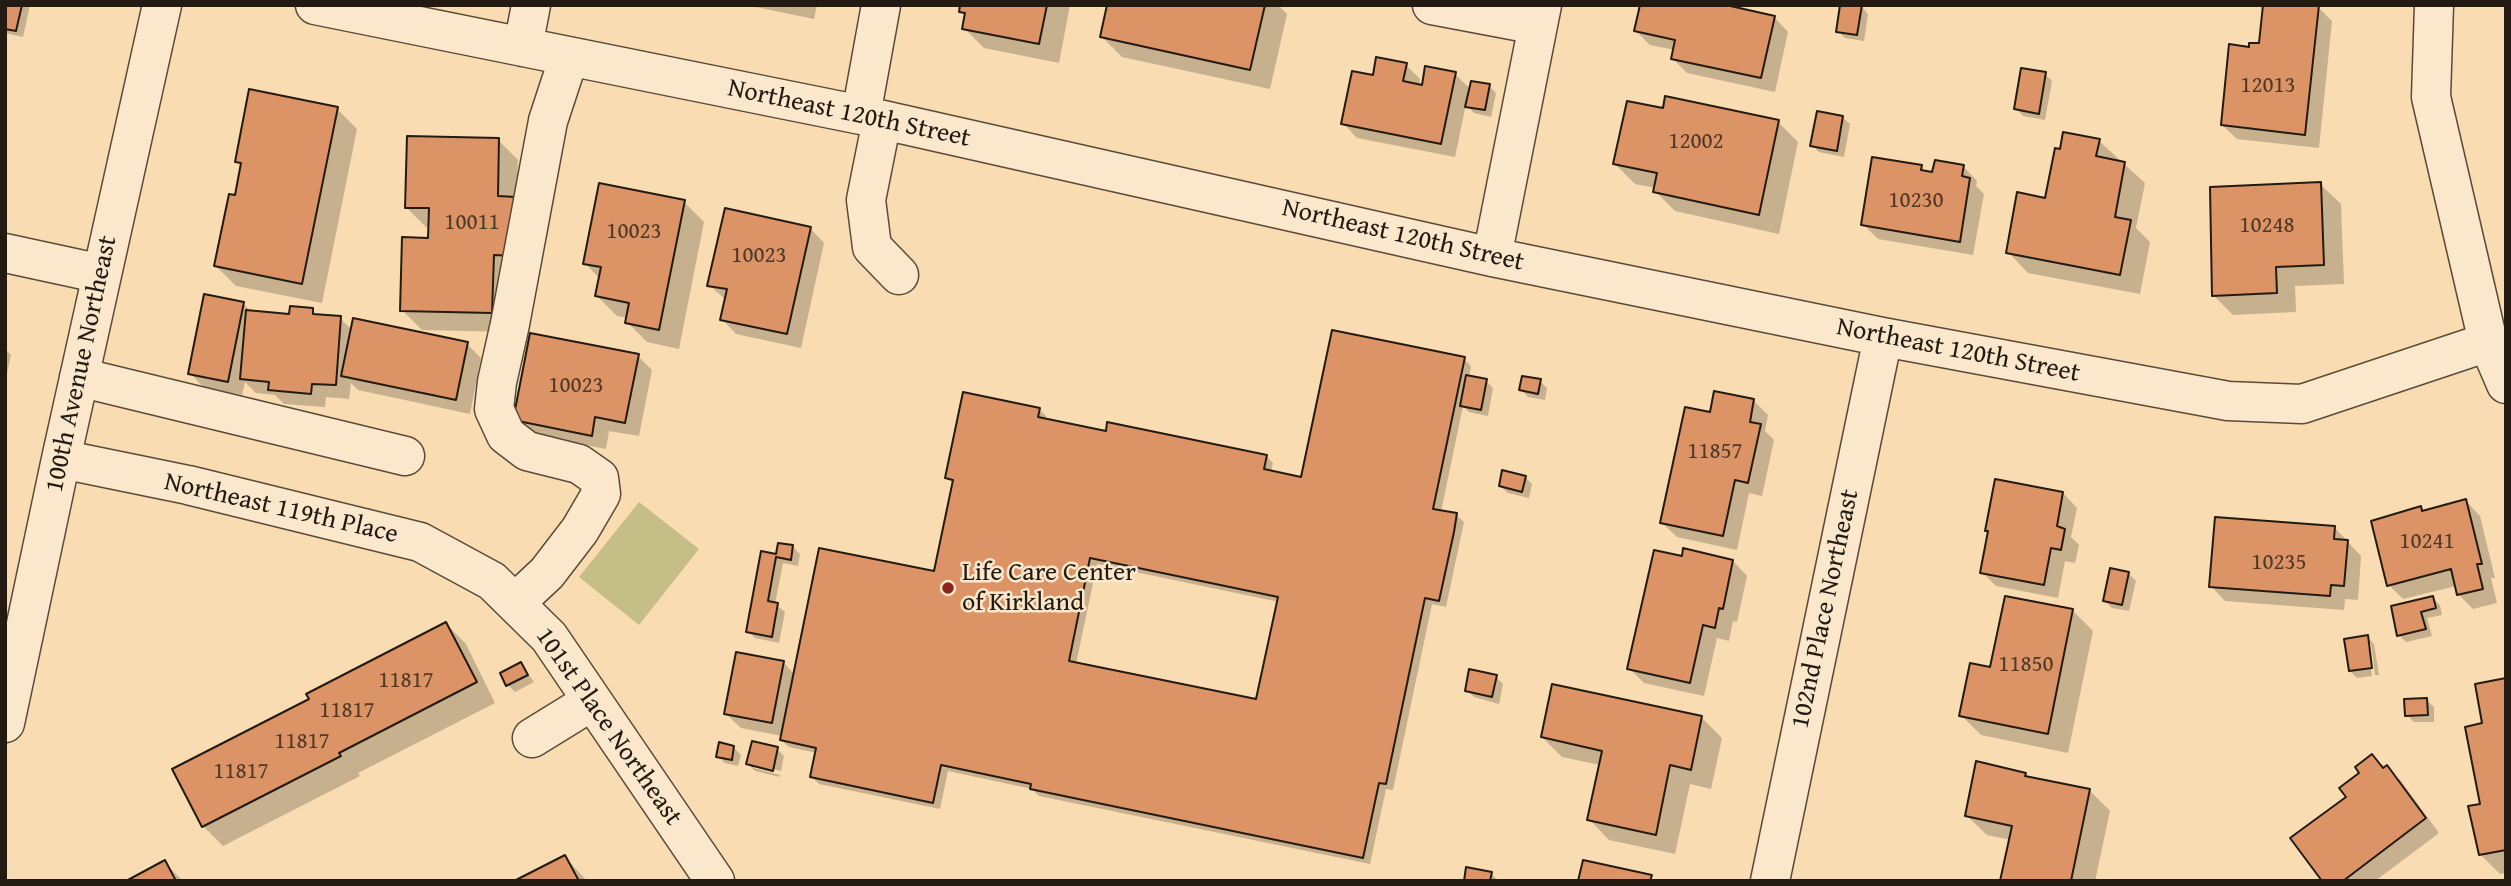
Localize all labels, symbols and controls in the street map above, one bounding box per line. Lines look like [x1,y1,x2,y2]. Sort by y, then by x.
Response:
house number: 12013 [2240,72,2296,100]
street label: Northeast 120th Street [725,73,973,155]
house number: 12002 [1668,128,1724,156]
house number: 10230 [1888,187,1944,215]
street label: Northeast 120th Street [1279,193,1527,279]
house number: 10011 [444,209,500,237]
house number: 10248 [2239,212,2295,240]
house number: 10023 [606,218,662,246]
street label: 100th Avenue Northeast [40,233,124,495]
house number: 10023 [731,242,787,270]
street label: Northeast 120th Street [1834,312,2082,390]
house number: 10023 [548,372,604,400]
house number: 11857 [1687,438,1743,466]
street label: Northeast 119th Place [161,467,401,551]
street label: 102nd Place Northeast [1785,487,1867,731]
house number: 10241 [2399,528,2455,556]
house number: 10235 [2251,549,2307,577]
place label: Life Care Center of Kirkland [962,557,1136,618]
marker: Life Care Center of Kirkland [940,580,956,596]
street label: 101st Place Northeast [528,622,688,832]
house number: 11850 [1998,651,2054,679]
house number: 11817 [378,667,434,695]
house number: 11817 [319,697,375,725]
house number: 11817 [274,728,330,756]
house number: 11817 [213,758,269,786]

